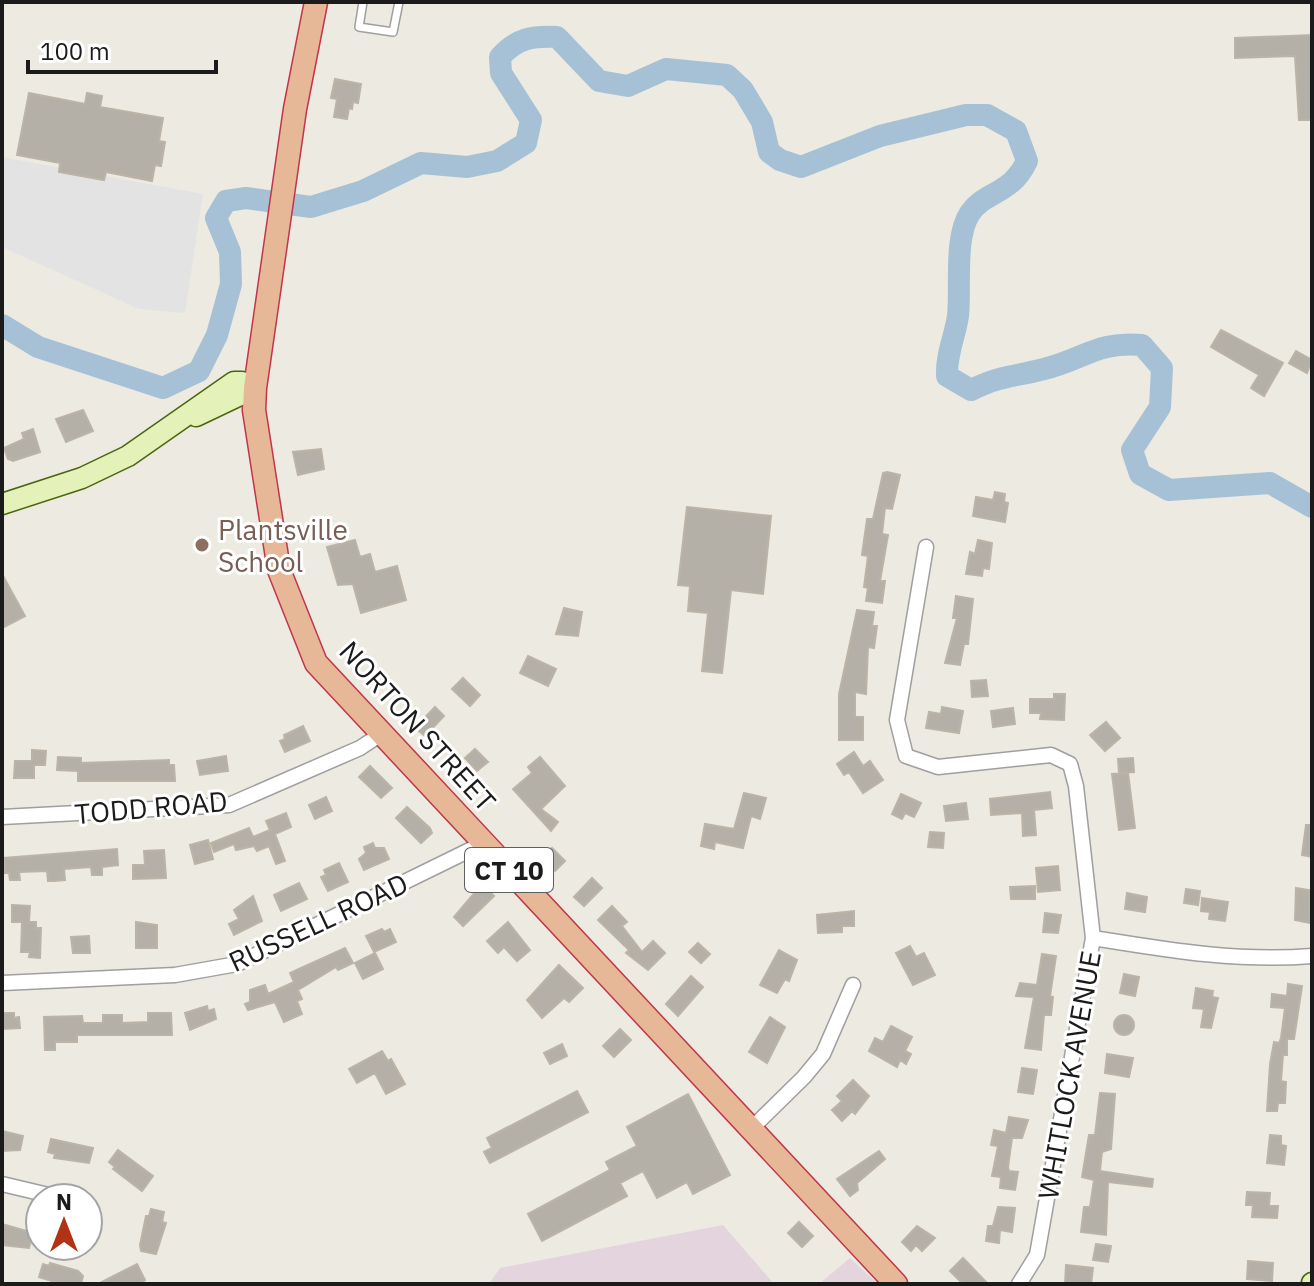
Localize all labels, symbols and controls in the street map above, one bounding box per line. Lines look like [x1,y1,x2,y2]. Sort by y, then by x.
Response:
scale bar [28,24,216,74]
text: 100 m [40,35,110,67]
place label: Plantsville School [218,511,348,580]
marker: Plantsville School [193,536,211,554]
street label: NORTON STREET [332,633,504,819]
street label: TODD ROAD [73,782,229,832]
road number: CT 10 [465,848,553,892]
street label: RUSSELL ROAD [222,864,414,980]
street label: WHITLOCK AVENUE [1029,948,1109,1202]
north arrow [24,1182,104,1262]
text: N [56,1187,72,1216]

